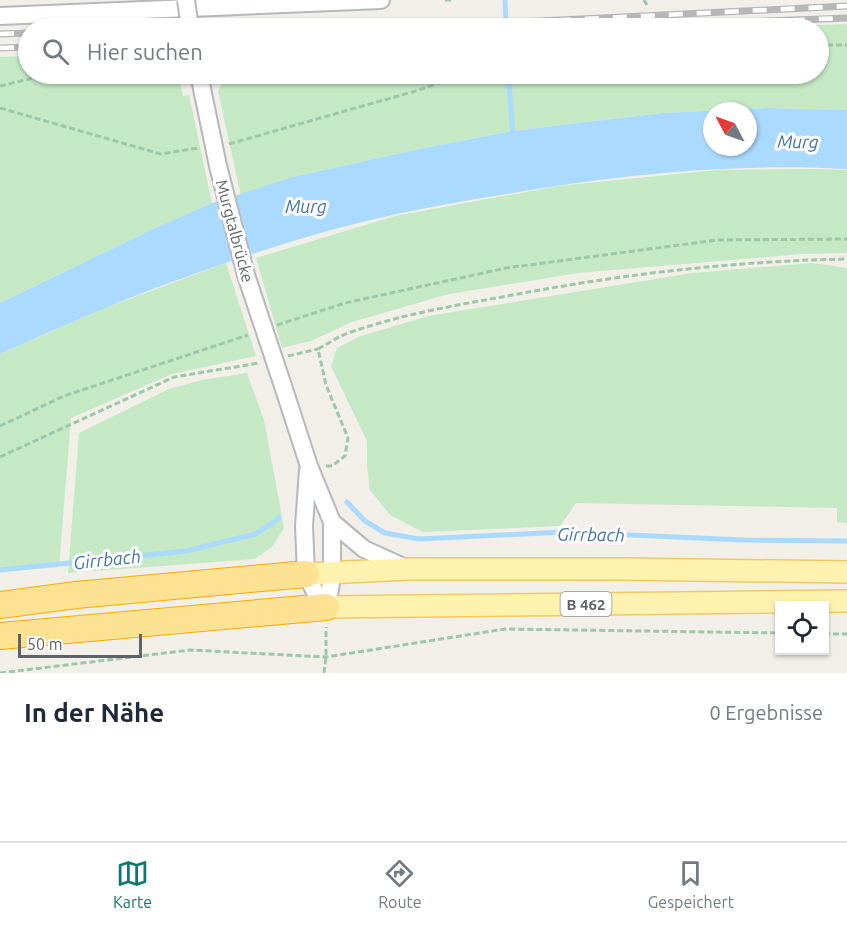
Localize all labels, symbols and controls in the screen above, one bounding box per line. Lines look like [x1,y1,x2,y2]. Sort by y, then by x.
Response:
search box [18,18,829,84]
icon: search [39,35,72,68]
text: Hier suchen [87,39,203,64]
north arrow [703,102,757,156]
water label: Murg [777,131,819,151]
street label: Murgtalbrücke [213,178,257,284]
water label: Murg [285,196,327,216]
water label: Girrbach [557,523,625,545]
water label: Girrbach [72,546,142,572]
road number: B 462 [560,592,612,616]
map controls [775,601,829,655]
button: locate [775,601,829,655]
scale bar [18,631,142,658]
text: 50 m [27,635,63,653]
text: In der Nähe [24,698,164,727]
text: 0 Ergebnisse [709,701,823,724]
tab: Karte [113,857,152,911]
tab: Route [378,857,422,911]
tab: Gespeichert [648,857,734,911]

